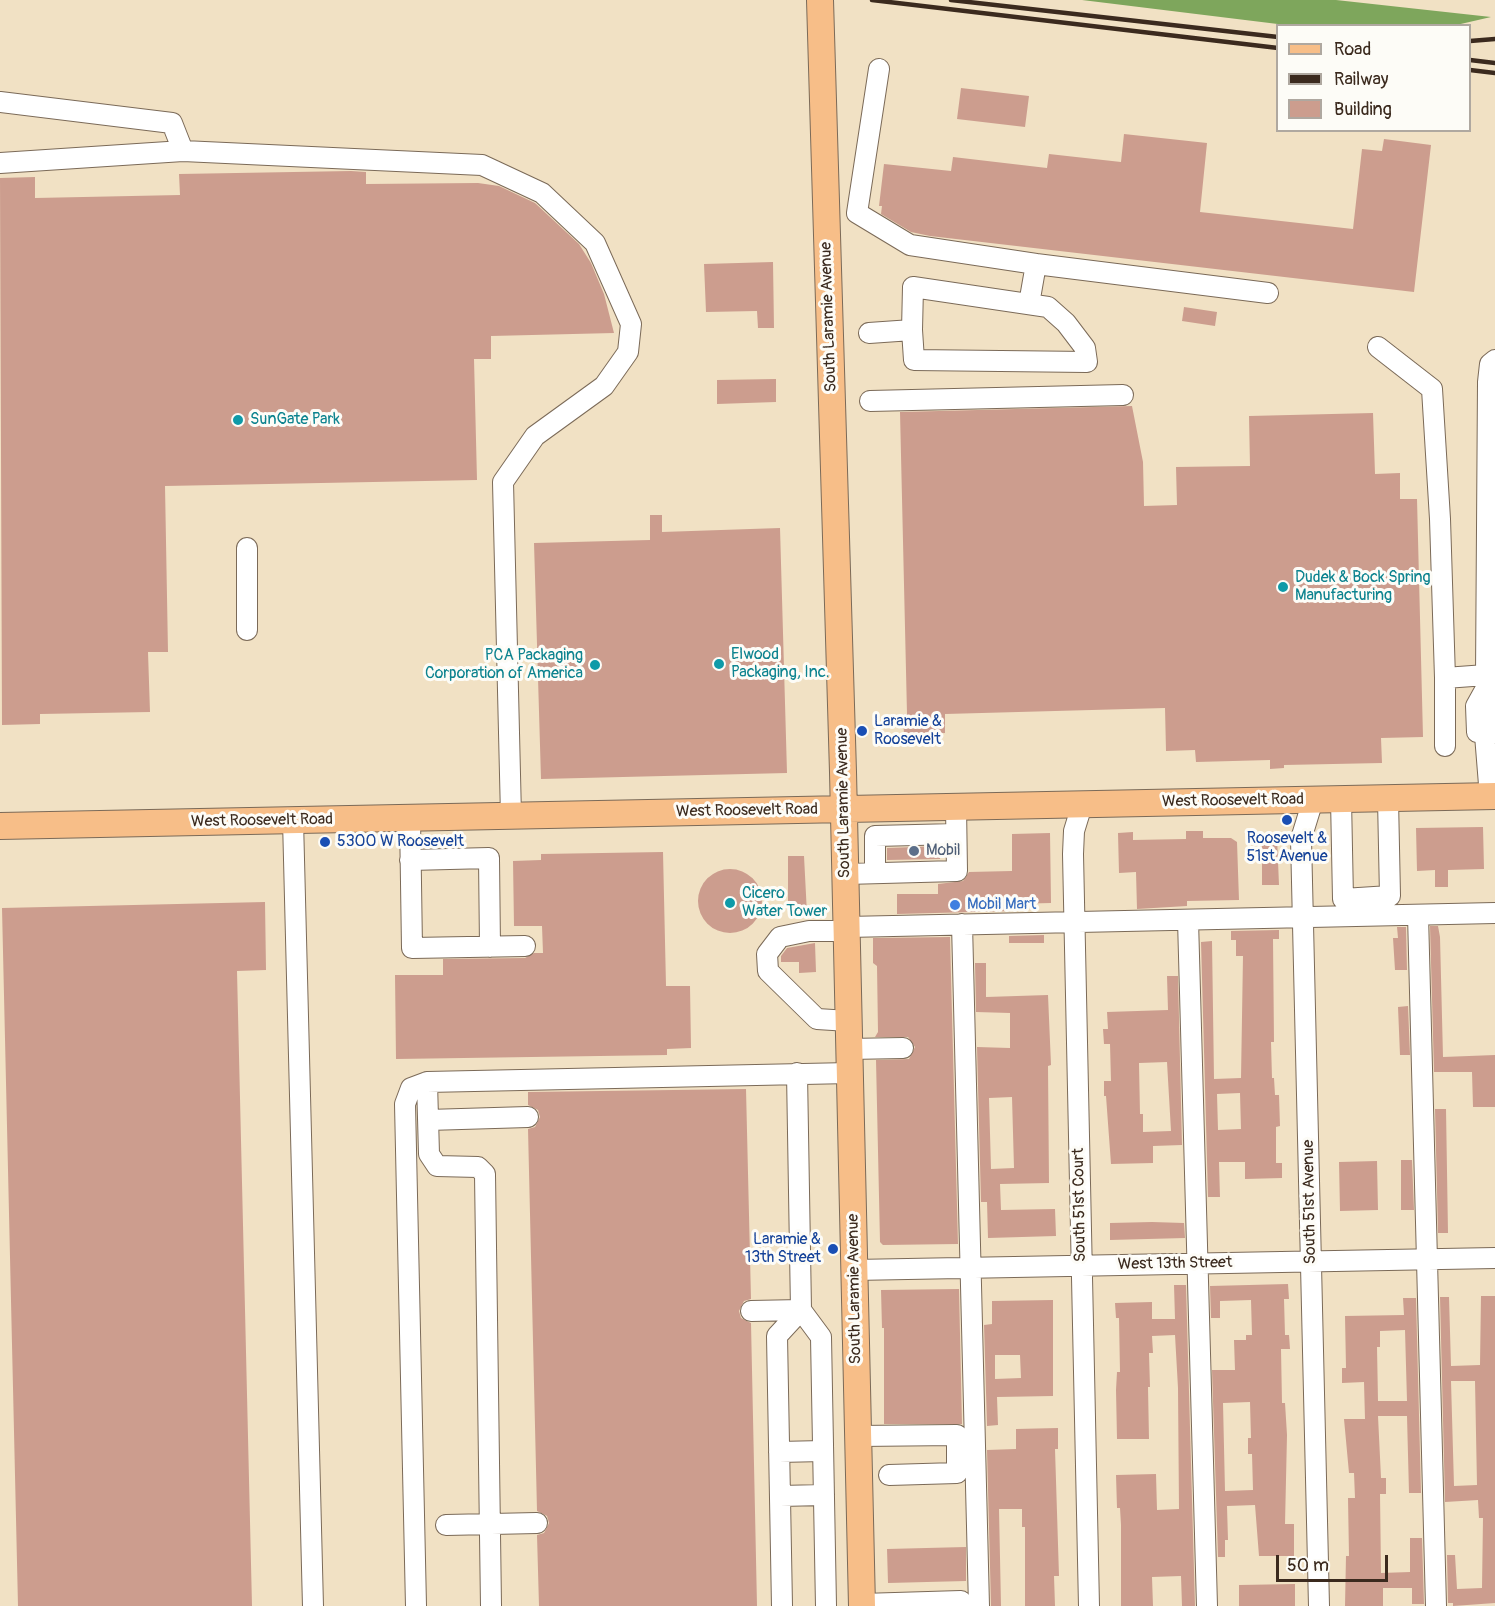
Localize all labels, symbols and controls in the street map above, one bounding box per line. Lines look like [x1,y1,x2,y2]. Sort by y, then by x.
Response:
legend [1276,24,1471,132]
text: Road [1334,38,1371,61]
text: Railway [1334,68,1389,91]
text: Building [1334,98,1392,121]
street label: South Laramie Avenue [817,241,841,393]
place label: SunGate Park [250,410,340,430]
marker: SunGate Park [231,413,245,427]
place label: Dudek & Bock Spring Manufacturing [1295,568,1431,606]
marker: Dudek & Bock Spring Manufacturing [1276,580,1290,594]
place label: Elwood Packaging, Inc. [731,645,829,683]
place label: PCA Packaging Corporation of America [425,646,583,684]
marker: Elwood Packaging, Inc. [712,657,726,671]
marker: PCA Packaging Corporation of America [588,658,602,672]
place label: Laramie & Roosevelt [874,712,942,750]
marker: Laramie & Roosevelt [855,724,869,738]
street label: South Laramie Avenue [833,728,855,878]
street label: West Roosevelt Road [1162,790,1304,812]
street label: West Roosevelt Road [676,800,818,822]
street label: West Roosevelt Road [191,810,333,832]
marker: Roosevelt & 51st Avenue [1280,813,1294,827]
place label: Roosevelt & 51st Avenue [1246,829,1328,867]
place label: 5300 W Roosevelt [337,832,464,852]
marker: 5300 W Roosevelt [318,835,332,849]
place label: Mobil [926,841,961,861]
marker: Mobil [907,844,921,858]
place label: Cicero Water Tower [742,884,827,922]
place label: Mobil Mart [967,895,1036,915]
marker: Cicero Water Tower [723,896,737,910]
marker: Mobil Mart [948,898,962,912]
street label: South 51st Avenue [1299,1140,1321,1264]
street label: South 51st Court [1069,1148,1091,1262]
street label: South Laramie Avenue [844,1214,866,1364]
place label: Laramie & 13th Street [745,1230,821,1268]
marker: Laramie & 13th Street [826,1242,840,1256]
street label: West 13th Street [1118,1253,1232,1275]
scale bar [1279,1543,1392,1581]
text: 50 m [1287,1554,1329,1577]

